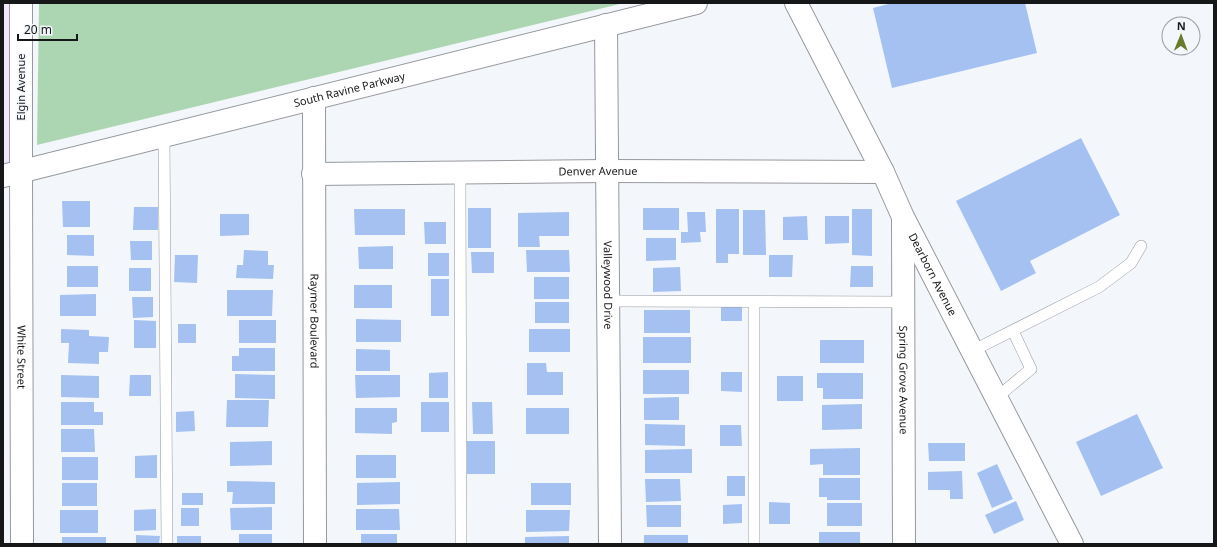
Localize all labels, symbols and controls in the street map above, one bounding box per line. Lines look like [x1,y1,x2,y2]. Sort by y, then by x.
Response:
scale bar [18,16,77,42]
north arrow [1161,16,1201,56]
text: N [1177,18,1186,33]
text: 20 m [24,21,52,38]
street label: Elgin Avenue [13,54,28,120]
street label: South Ravine Parkway [292,68,407,110]
street label: Denver Avenue [558,163,638,178]
street label: Dearborn Avenue [906,230,961,318]
street label: Valleywood Drive [601,241,616,329]
street label: Raymer Boulevard [307,274,323,368]
street label: White Street [14,325,30,389]
street label: Spring Grove Avenue [896,326,912,434]

